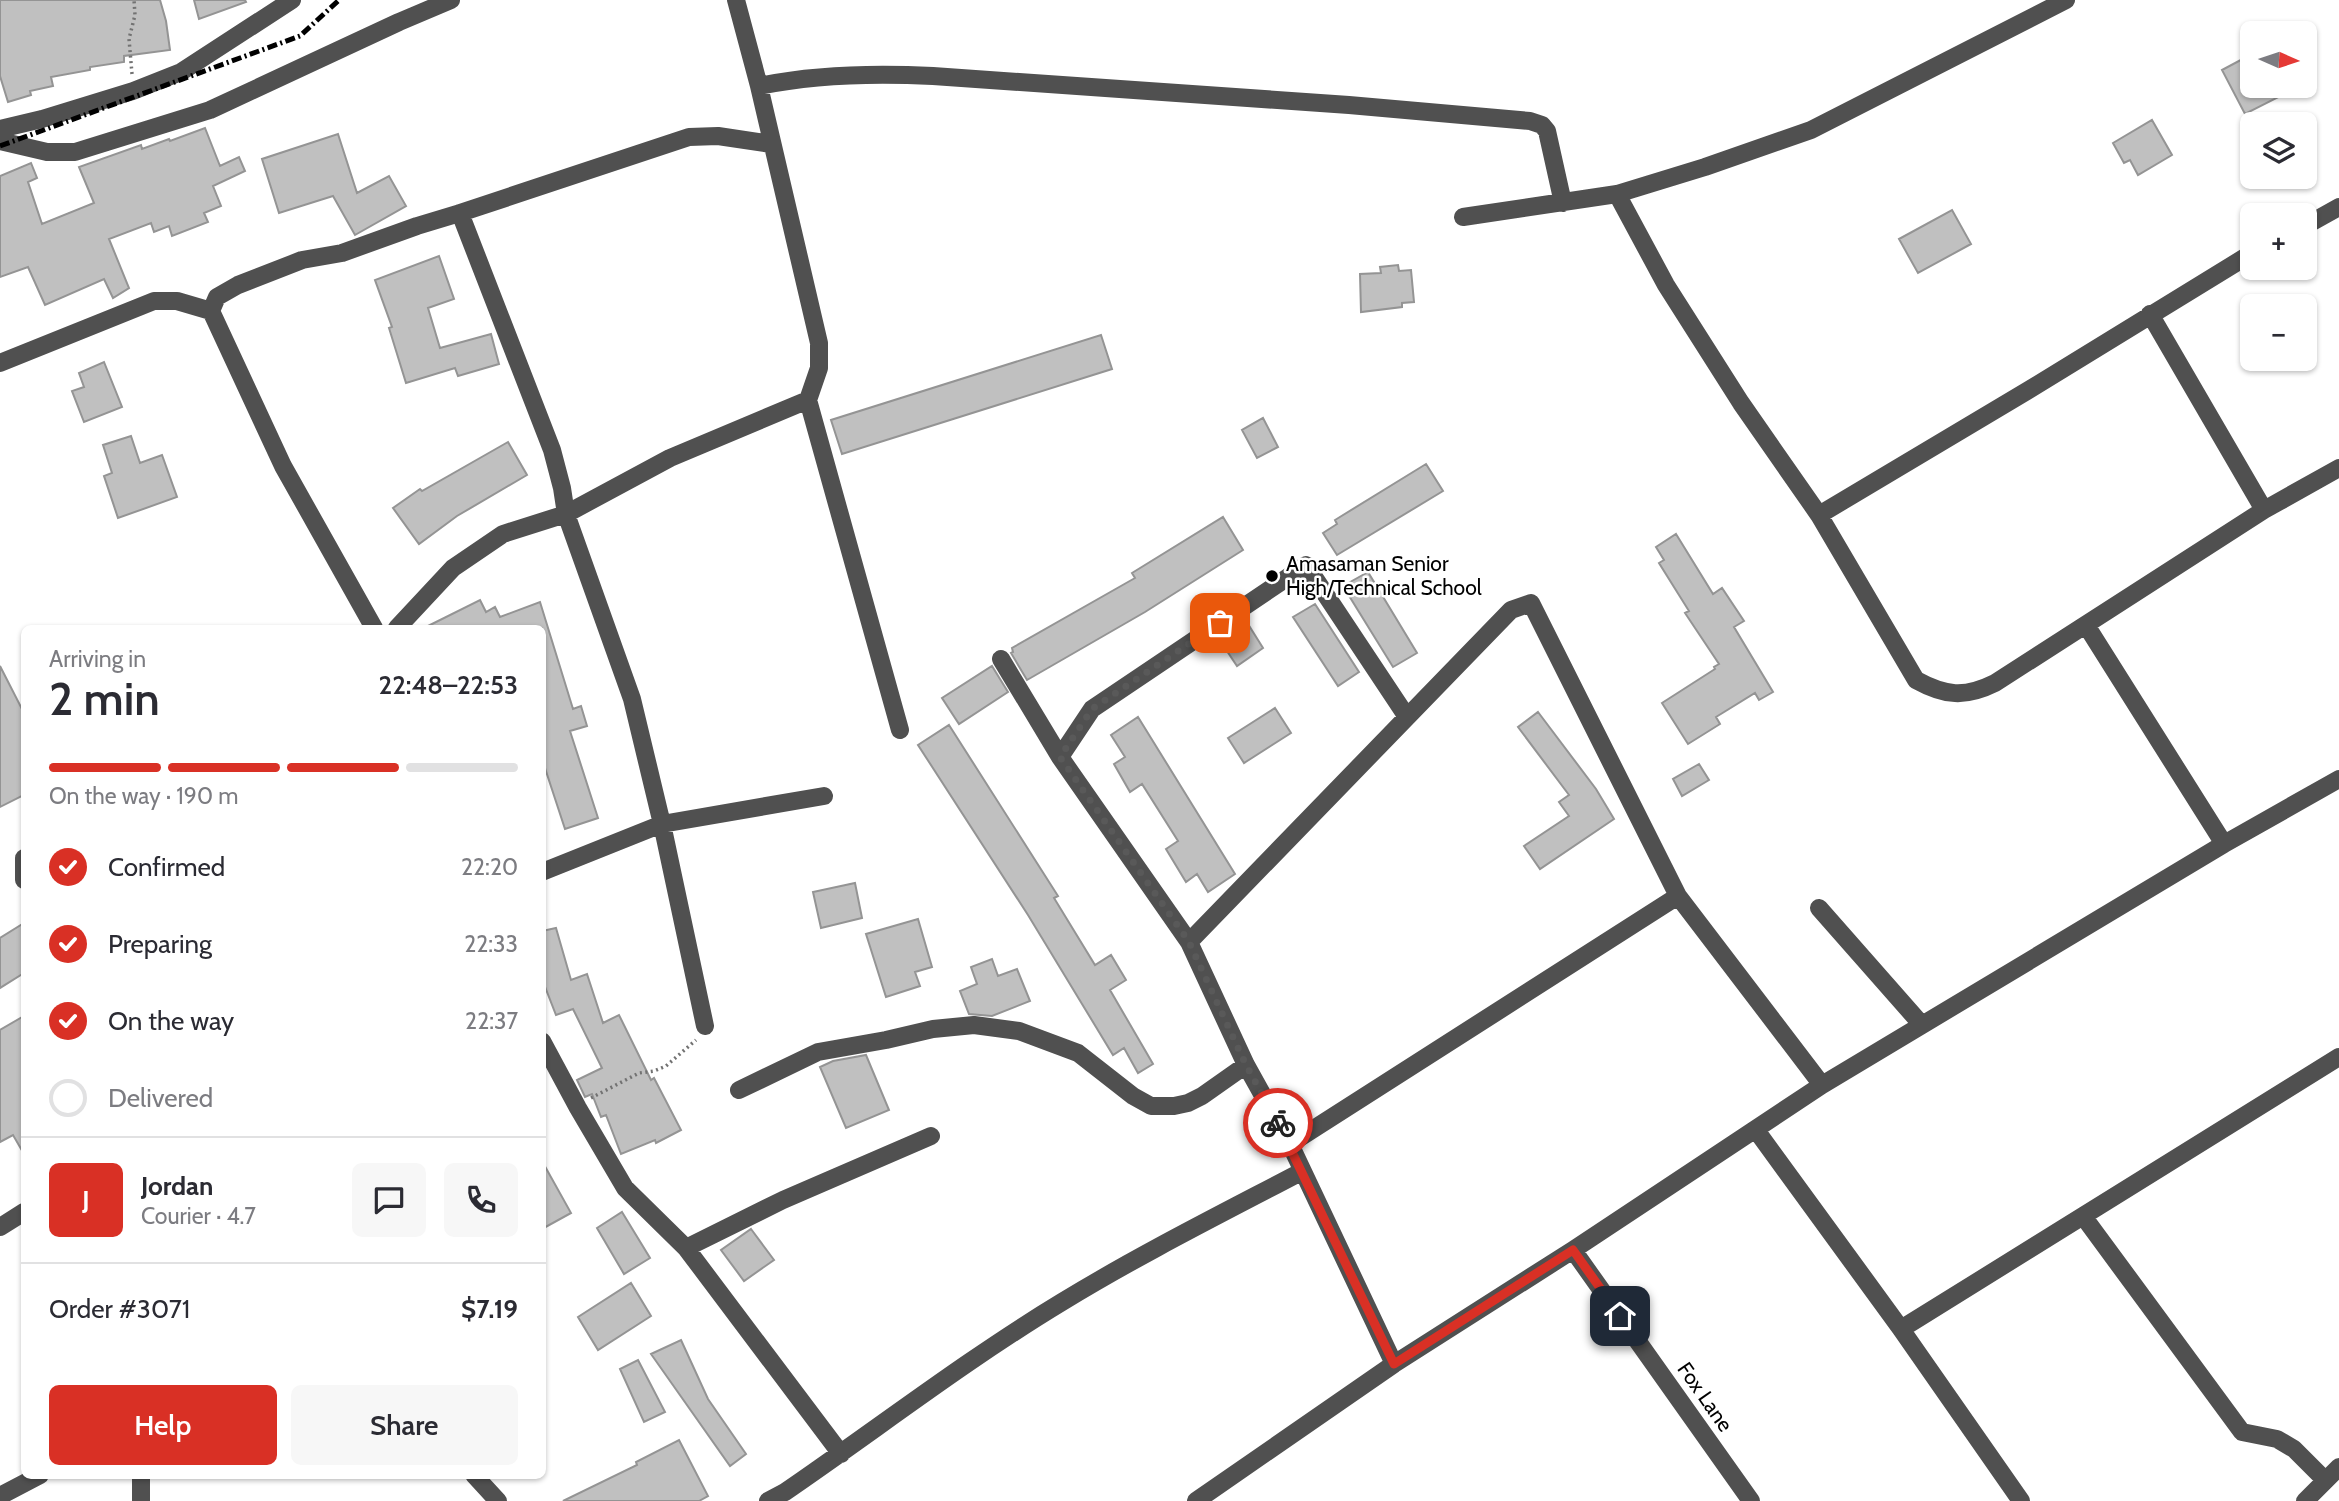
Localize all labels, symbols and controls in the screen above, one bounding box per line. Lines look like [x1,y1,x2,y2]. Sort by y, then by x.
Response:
north arrow [2240,21,2317,98]
map controls [2240,21,2317,371]
button: layers [2240,112,2317,189]
button: + [2240,203,2317,280]
button: − [2240,294,2317,371]
place label: Amasaman Senior High/Technical School [1286,551,1482,600]
marker: Amasaman Senior High/Technical School [1264,568,1280,584]
pin [1190,593,1250,653]
icon: bag [1201,604,1239,642]
text: Arriving in [49,645,146,673]
text: 22:48–22:53 [378,669,518,701]
text: 2 min [49,671,160,727]
text: On the way · 190 m [49,782,238,810]
icon: check [49,848,87,886]
text: Confirmed [108,851,225,883]
text: 22:20 [461,853,518,881]
icon: check [49,925,87,963]
text: Preparing [108,928,212,960]
text: 22:33 [464,930,518,958]
icon: check [49,1002,87,1040]
text: On the way [108,1005,234,1037]
text: 22:37 [465,1007,518,1035]
text: Delivered [108,1082,213,1114]
courier [1243,1088,1313,1158]
icon: bike [1259,1104,1297,1142]
button: chat [352,1163,426,1237]
button: phone [444,1163,518,1237]
text: Jordan [141,1170,213,1202]
text: J [82,1184,90,1216]
text: Courier · 4.7 [141,1202,256,1230]
pin [1590,1286,1650,1346]
text: Order #3071 [49,1293,190,1325]
text: $7.19 [461,1293,518,1325]
icon: home [1601,1297,1639,1335]
street label: Fox Lane [1673,1357,1738,1436]
button: Help [49,1385,277,1465]
button: Share [291,1385,518,1465]

